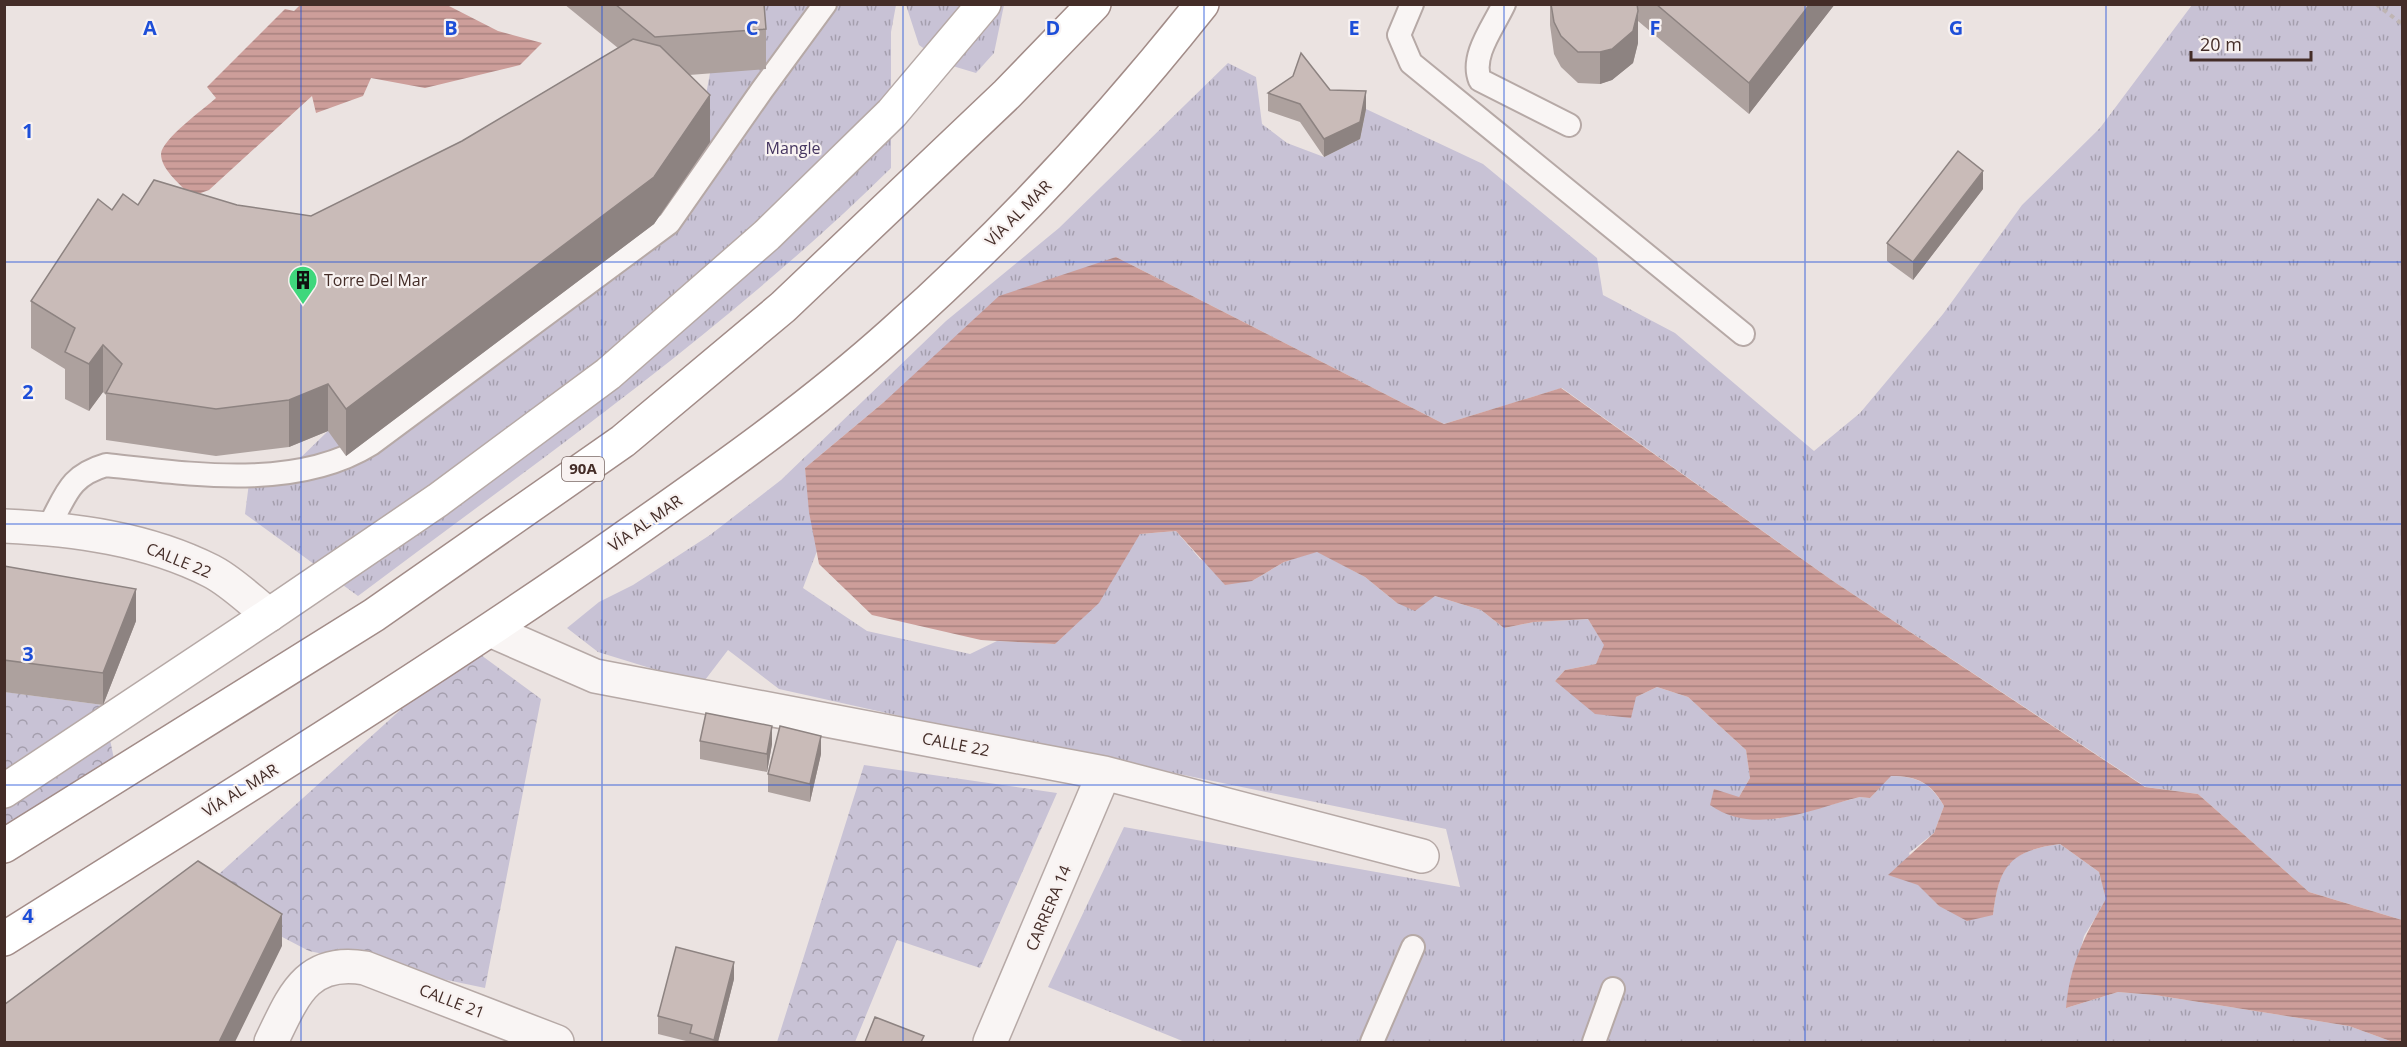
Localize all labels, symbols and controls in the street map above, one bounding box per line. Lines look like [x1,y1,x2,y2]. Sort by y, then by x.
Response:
text: A [143,14,157,41]
text: B [444,14,458,41]
text: C [746,14,759,41]
text: D [1046,14,1060,41]
text: E [1348,14,1360,41]
text: F [1650,14,1660,41]
text: G [1949,14,1963,41]
scale bar [2191,24,2311,62]
text: 20 m [2200,32,2242,56]
text: 1 [22,117,34,144]
park label: Mangle [766,137,820,159]
street label: VÍA AL MAR [980,175,1056,251]
building icon: Torre Del Mar [287,264,319,306]
place label: Torre Del Mar [324,269,428,291]
text: 2 [22,378,34,405]
road number: 90A [562,457,604,481]
street label: VÍA AL MAR [604,489,686,556]
street label: CALLE 22 [143,537,215,583]
text: 3 [22,640,34,667]
street label: CALLE 22 [920,727,992,761]
street label: VÍA AL MAR [198,758,282,822]
street label: CARRERA 14 [1020,862,1076,954]
text: 4 [22,902,34,929]
street label: CALLE 21 [416,979,488,1023]

